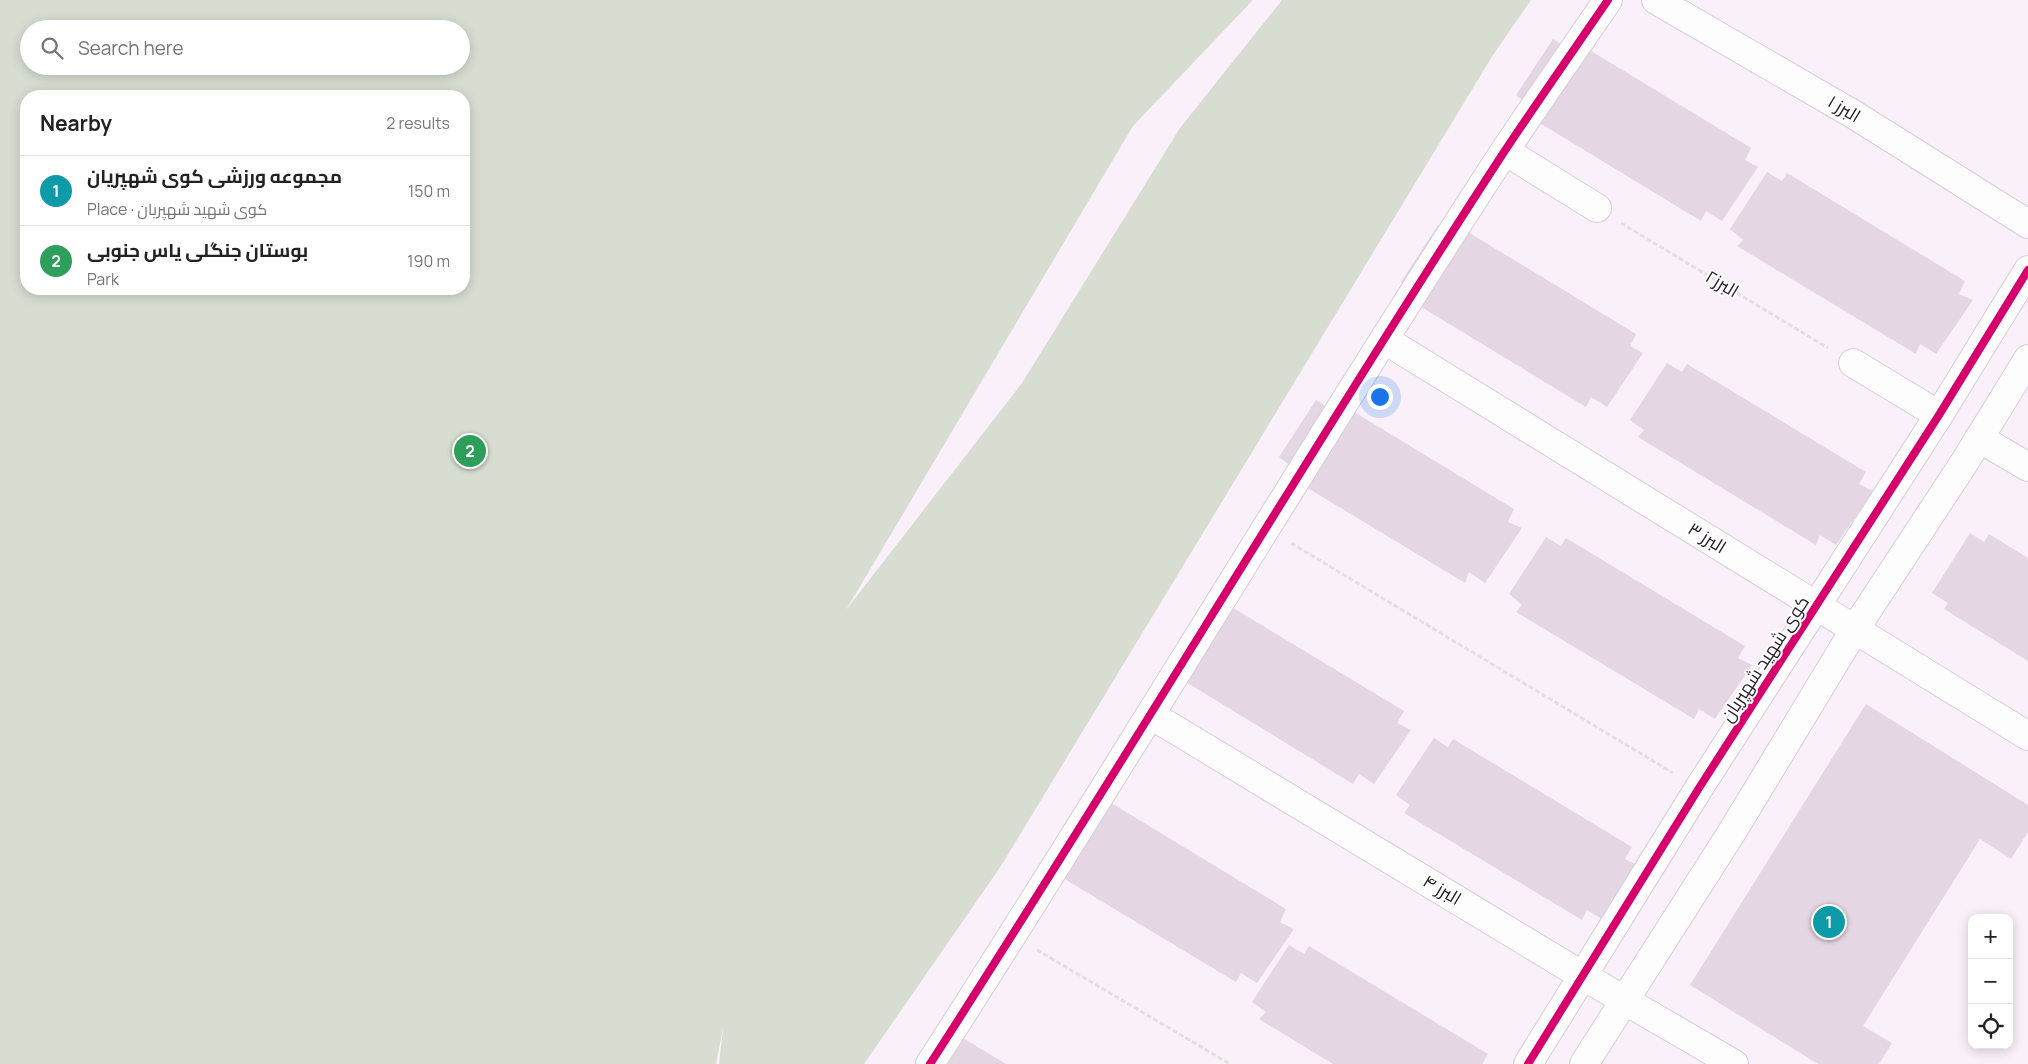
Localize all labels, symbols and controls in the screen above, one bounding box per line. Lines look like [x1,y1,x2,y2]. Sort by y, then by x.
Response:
search box [20,20,470,75]
icon: search [38,34,66,62]
text: Search here [78,35,184,61]
street label: البرز ۱ [1824,89,1865,127]
text: Nearby [40,109,112,137]
text: 2 results [386,112,450,134]
text: مجموعه ورزشی کوی شهپریان [87,163,342,189]
text: 1 [52,180,60,202]
text: 150 m [408,180,450,202]
text: Place · کوی شهید شهپریان [87,198,267,220]
text: بوستان جنگلی یاس جنوبی [87,237,308,263]
text: 2 [51,250,61,272]
text: 190 m [407,250,450,272]
street label: البرز۲ [1701,264,1744,302]
text: Park [87,268,119,290]
your location [1367,384,1393,410]
pin: 2 [454,432,486,470]
street label: البرز ۳ [1684,516,1731,558]
street label: کوی شهید شهپریان [1714,591,1815,727]
street label: البرز ۴ [1419,868,1466,910]
pin: 1 [1813,903,1845,941]
map controls [1968,914,2013,1049]
button: + [1968,914,2013,959]
button: − [1968,959,2013,1004]
button: locate [1968,1004,2013,1049]

